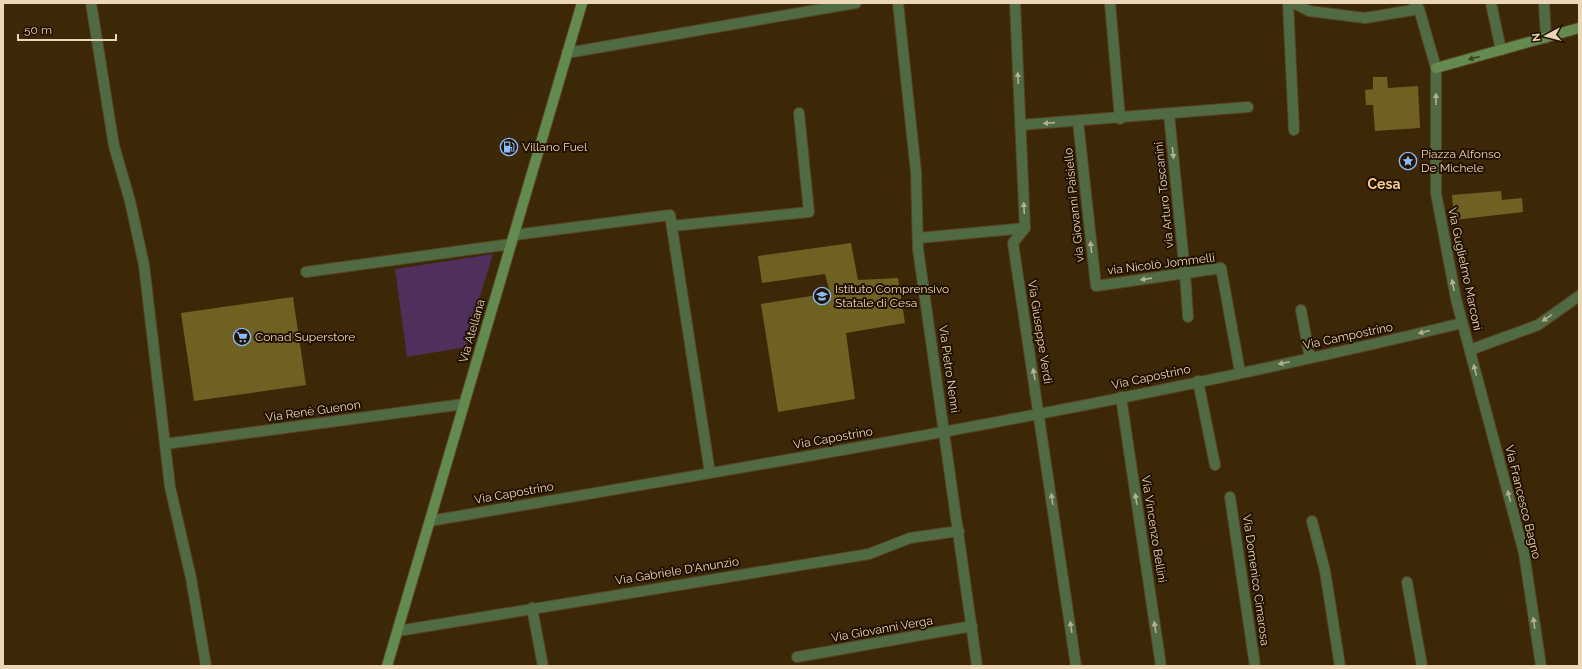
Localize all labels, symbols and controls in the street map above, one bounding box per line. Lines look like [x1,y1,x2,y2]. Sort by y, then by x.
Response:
scale bar [18,16,116,42]
north arrow [1526,16,1566,56]
text: 50 m [24,23,52,37]
text: N [1530,32,1544,42]
one-way arrow [1468,55,1480,61]
one-way arrow [1015,71,1021,84]
one-way arrow [1433,92,1439,105]
one-way arrow [1043,120,1055,127]
fuel station icon: Villano Fuel [499,137,519,157]
place label: Villano Fuel [522,140,588,154]
street label: via Arturo Toscanini [1151,141,1177,249]
street label: via Giovanni Paisiello [1061,147,1087,263]
one-way arrow [1169,147,1176,159]
place label: Piazza Alfonso De Michele [1421,147,1501,175]
place icon: Piazza Alfonso De Michele [1398,151,1418,171]
district label: Cesa [1368,176,1400,192]
one-way arrow [1020,202,1027,214]
street label: Via Guglielmo Marconi [1445,206,1485,332]
one-way arrow [1088,241,1095,253]
street label: via Nicolò Jommelli [1106,250,1216,278]
one-way arrow [1140,276,1153,282]
street label: Via Giuseppe Verdi [1025,279,1055,385]
one-way arrow [1450,279,1456,291]
place label: Istituto Comprensivo Statale di Cesa [835,282,949,310]
school or university icon: Istituto Comprensivo Statale di Cesa [812,286,832,306]
street label: Via Atellana [456,298,488,364]
one-way arrow [1542,314,1552,322]
street label: Via Campostrino [1302,320,1394,352]
street label: Via Pietro Nenni [936,324,962,414]
supermarket icon: Conad Superstore [232,327,252,347]
one-way arrow [1418,329,1430,335]
place label: Conad Superstore [255,330,355,344]
one-way arrow [1278,361,1290,367]
street label: Via Capostrino [1110,362,1192,392]
one-way arrow [1472,364,1478,376]
one-way arrow [1031,368,1037,381]
street label: Via Renè Guenon [264,397,362,425]
street label: Via Capostrino [792,424,874,452]
street label: Via Francesco Bagno [1502,444,1544,560]
street label: Via Vincenzo Bellini [1139,475,1169,583]
street label: Via Capostrino [473,479,555,507]
one-way arrow [1505,490,1511,502]
one-way arrow [1049,493,1055,505]
one-way arrow [1133,493,1139,505]
street label: Via Domenico Cimarosa [1240,513,1272,647]
street label: Via Gabriele D'Anunzio [614,554,740,588]
street label: Via Giovanni Verga [830,613,934,645]
one-way arrow [1531,617,1537,629]
one-way arrow [1068,621,1074,633]
one-way arrow [1152,621,1158,634]

